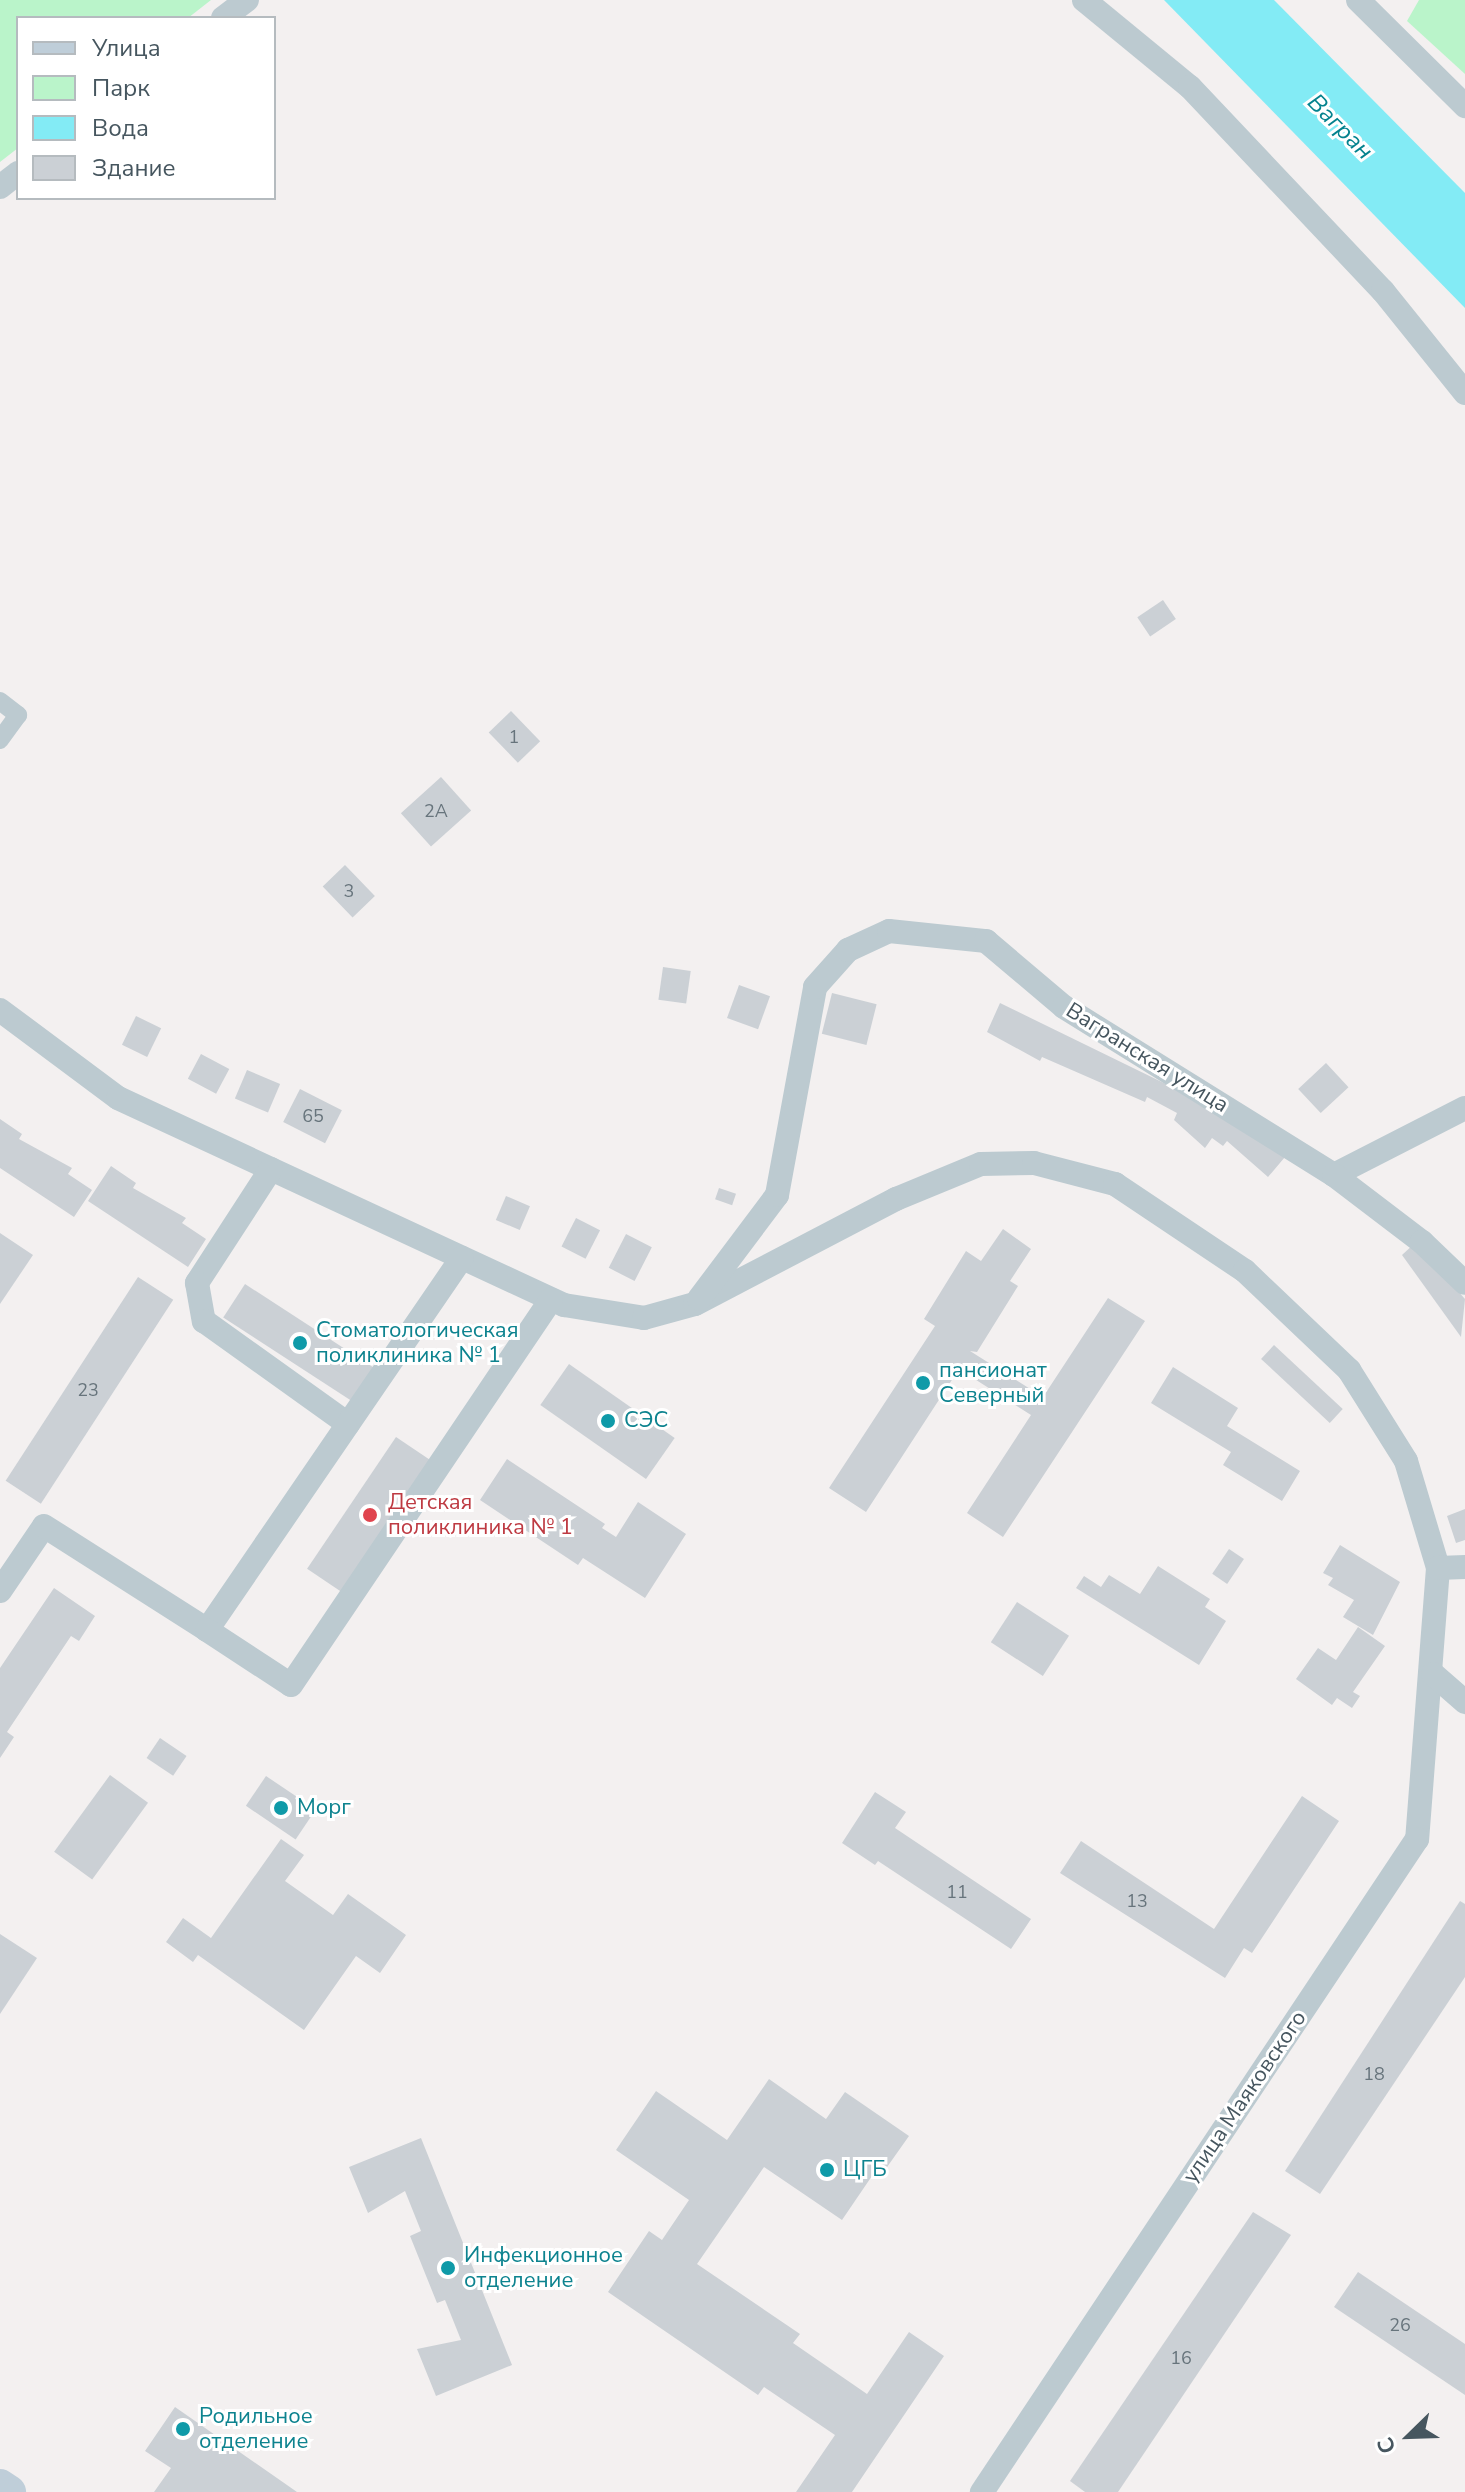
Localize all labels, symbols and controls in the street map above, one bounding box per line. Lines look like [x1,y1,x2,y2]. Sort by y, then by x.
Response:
legend [16,16,276,200]
text: Улица [92,32,161,64]
text: Парк [92,72,150,104]
water label: Вагран [1301,88,1379,166]
text: Вода [92,112,149,144]
text: Здание [92,152,176,184]
house number: 1 [509,726,519,748]
house number: 2А [424,800,448,822]
house number: 3 [344,880,354,902]
street label: Вагранская улица [1061,997,1233,1119]
house number: 65 [302,1105,324,1127]
place label: Стоматологическая поликлиника № 1 [316,1317,519,1368]
marker: Стоматологическая поликлиника № 1 [291,1334,309,1352]
place label: пансионат Северный [939,1357,1047,1408]
marker: пансионат Северный [914,1374,932,1392]
house number: 23 [77,1379,99,1401]
place label: СЭС [624,1408,668,1434]
marker: СЭС [599,1412,617,1430]
place label: Детская поликлиника № 1 [388,1489,573,1540]
marker: Детская поликлиника № 1 [359,1504,381,1526]
place label: Морг [297,1795,351,1821]
marker: Морг [272,1799,290,1817]
house number: 11 [946,1881,968,1903]
house number: 13 [1126,1890,1148,1912]
street label: улица Маяковского [1178,2006,1312,2188]
house number: 18 [1363,2063,1385,2085]
place label: ЦГБ [843,2157,887,2183]
marker: ЦГБ [818,2161,836,2179]
place label: Инфекционное отделение [464,2242,623,2294]
marker: Инфекционное отделение [439,2259,457,2277]
house number: 26 [1389,2314,1411,2336]
house number: 16 [1170,2347,1192,2369]
north arrow [1369,2396,1449,2476]
place label: Родильное отделение [199,2403,313,2454]
marker: Родильное отделение [174,2420,192,2438]
text: С [1370,2433,1404,2458]

